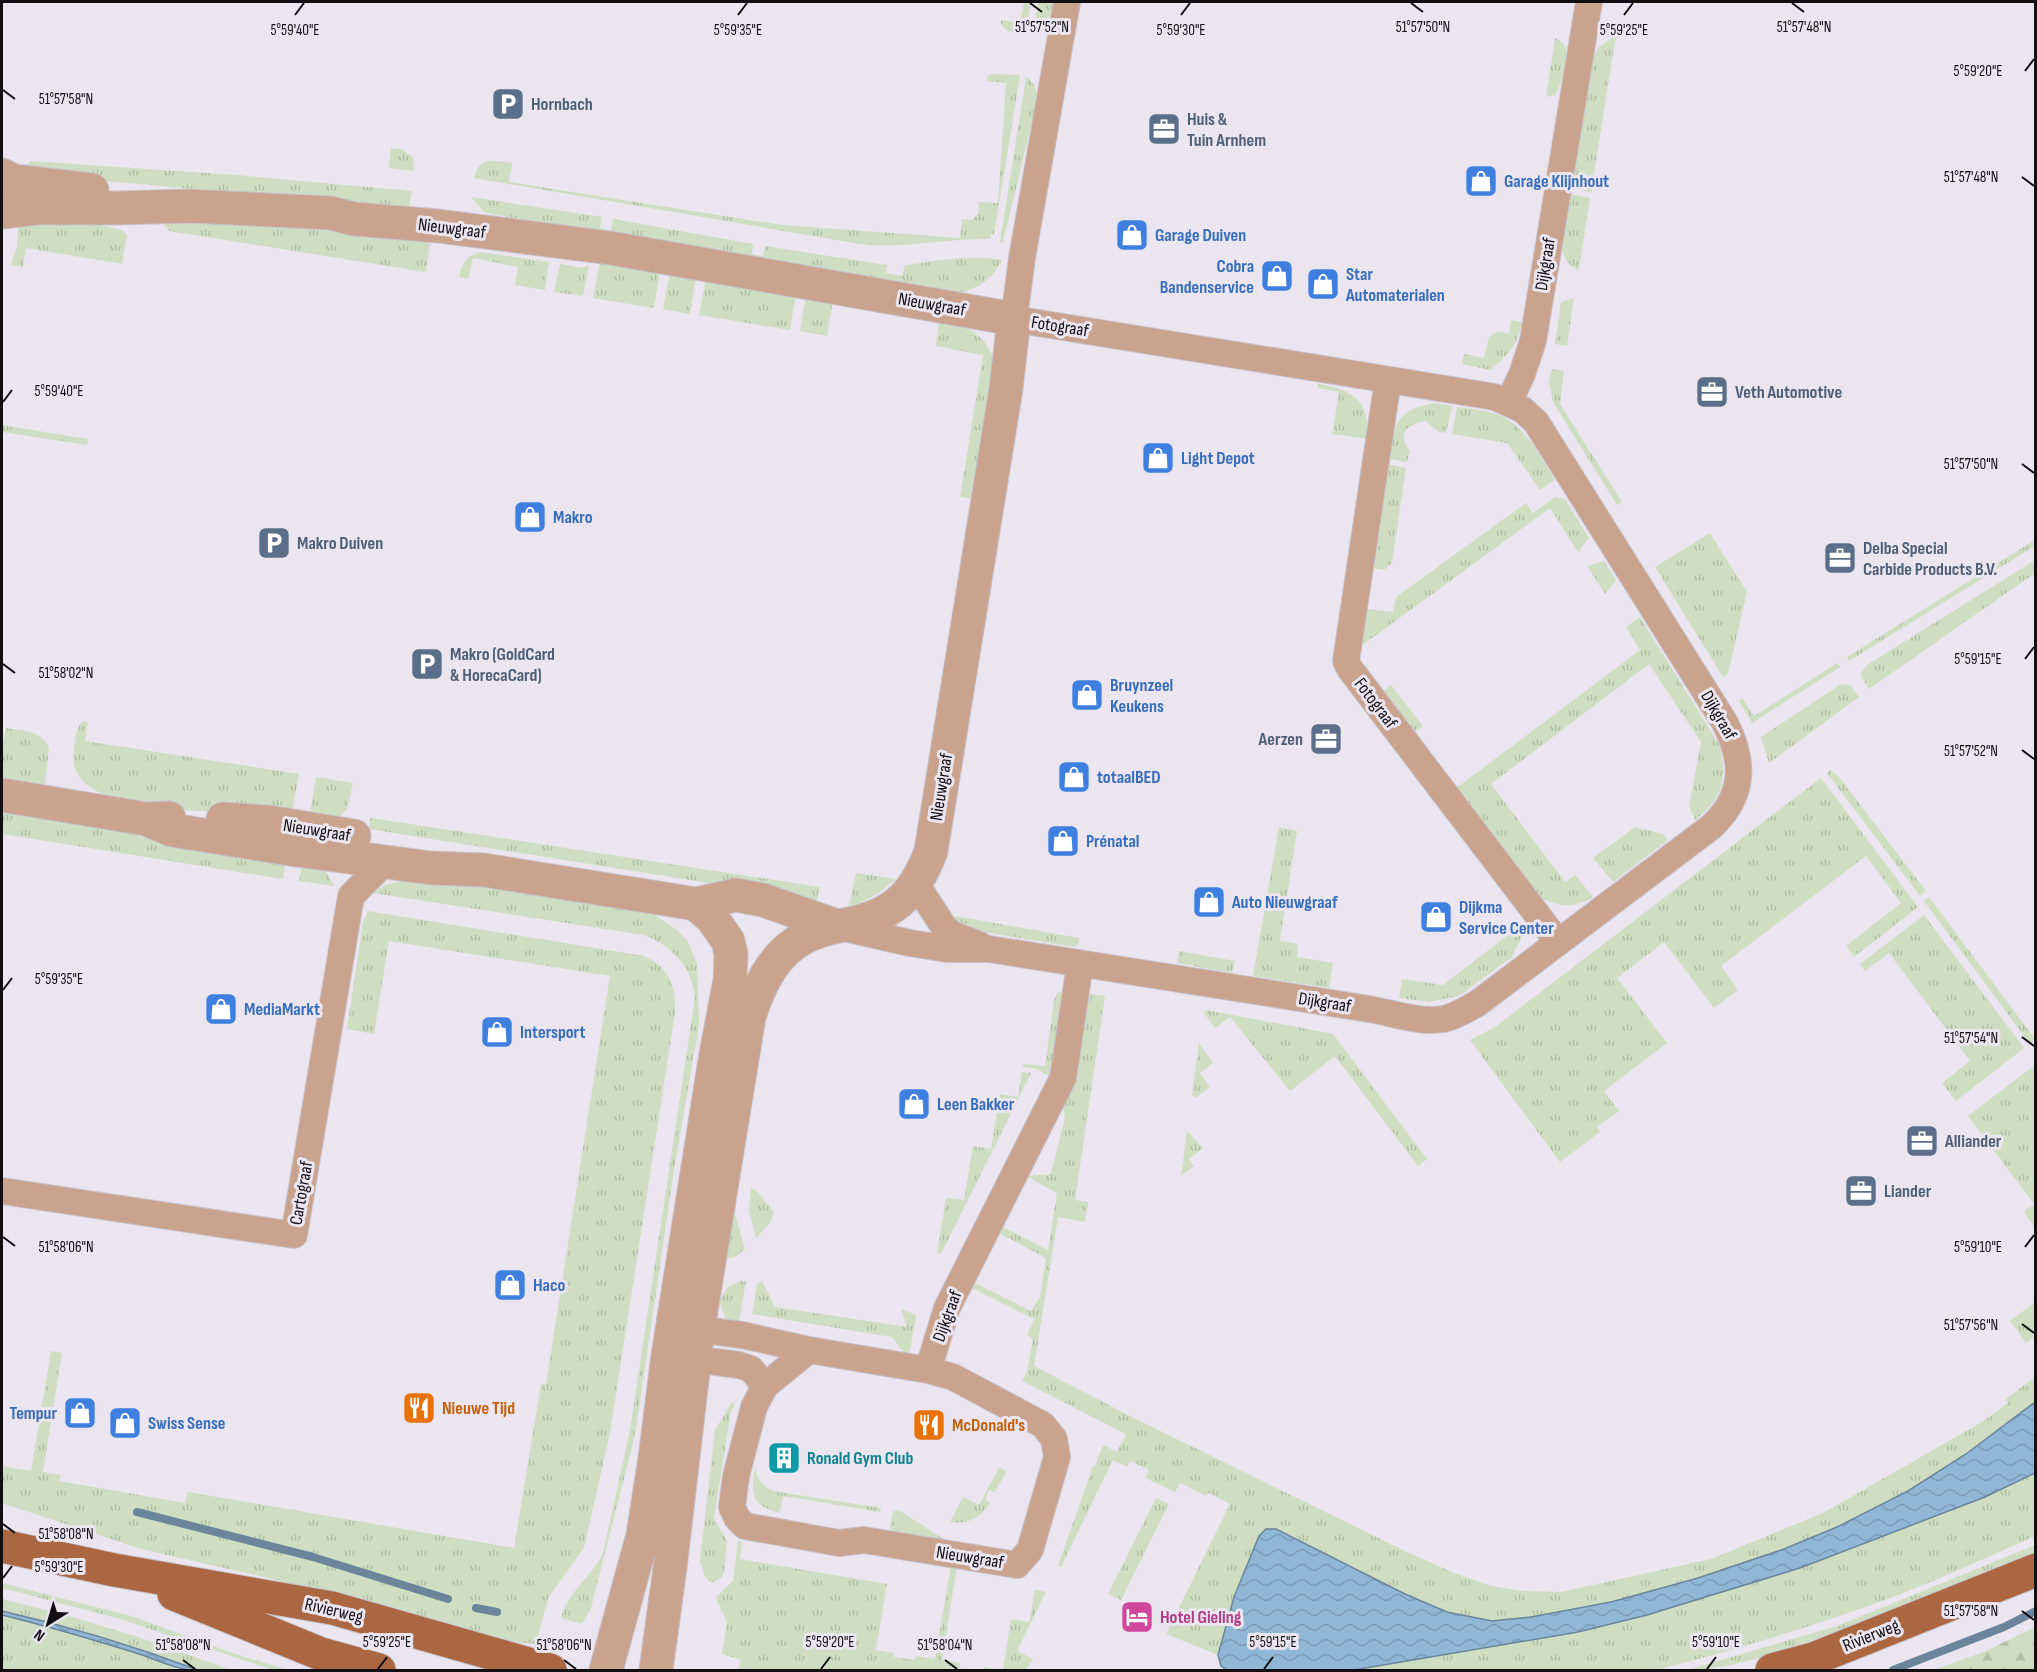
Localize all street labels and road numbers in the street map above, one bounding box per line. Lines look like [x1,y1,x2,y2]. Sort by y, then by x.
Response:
street label: Nieuwgraaf [417,214,488,243]
street label: Dijkgraaf [1531,235,1560,292]
street label: Nieuwgraaf [897,288,968,321]
street label: Fotograaf [1030,312,1091,342]
street label: Fotograaf [1350,674,1402,733]
street label: Dijkgraaf [1696,687,1741,744]
street label: Nieuwgraaf [926,751,957,822]
street label: Nieuwgraaf [282,815,353,846]
street label: Dijkgraaf [1297,988,1354,1017]
street label: Cartograaf [286,1159,318,1227]
street label: Dijkgraaf [929,1287,967,1345]
street label: Nieuwgraaf [935,1542,1006,1573]
street label: Rivierweg [303,1594,365,1627]
street label: Rivierweg [1840,1615,1903,1656]

